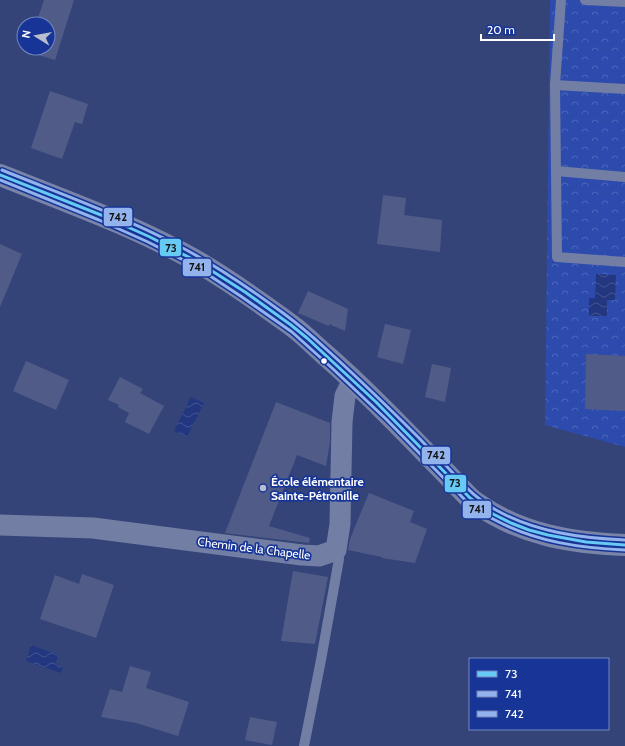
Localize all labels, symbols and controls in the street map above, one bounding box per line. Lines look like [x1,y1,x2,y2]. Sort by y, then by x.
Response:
north arrow [16,16,56,56]
scale bar [481,16,554,42]
text: 20 m [487,22,515,37]
text: N [19,29,34,39]
line badge: 742 [103,207,133,227]
text: 742 [109,210,127,224]
line badge: 73 [159,238,182,257]
text: 73 [165,241,177,255]
line badge: 741 [182,258,212,277]
text: 741 [189,260,205,274]
unlabelled marker [319,356,329,366]
line badge: 742 [421,446,451,465]
text: 742 [427,448,445,462]
place label: École élémentaire Sainte-Pétronille [271,474,364,503]
line badge: 73 [444,474,467,493]
text: 73 [449,476,461,490]
marker: École élémentaire Sainte-Pétronille [258,483,268,493]
line badge: 741 [462,500,492,519]
text: 741 [469,502,485,516]
street label: Chemin de la Chapelle [197,534,311,562]
legend [469,658,609,730]
text: 73 [505,666,518,681]
text: 741 [505,686,521,701]
text: 742 [505,706,524,721]

